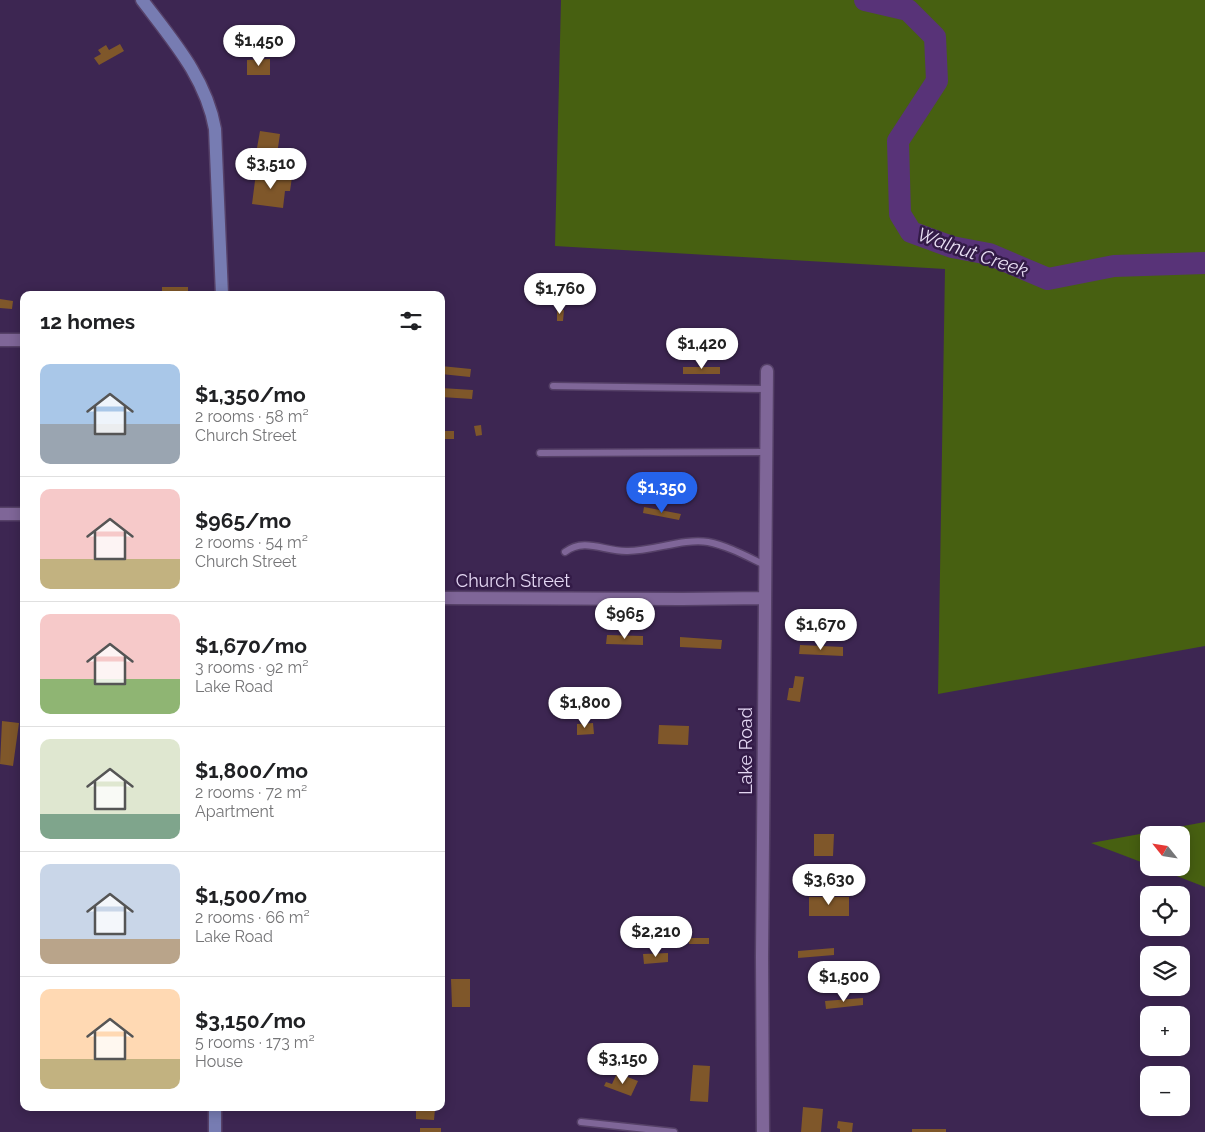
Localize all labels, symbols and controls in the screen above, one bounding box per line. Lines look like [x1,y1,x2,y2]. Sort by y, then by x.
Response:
pin: $1,450 [218,24,300,67]
text: $1,450 [234,31,284,50]
pin: $3,510 [230,148,312,190]
text: $3,510 [246,154,296,173]
water label: Walnut Creek [915,223,1031,281]
pin: $1,760 [519,272,601,315]
text: $1,760 [535,279,585,298]
icon: filters [397,307,425,335]
text: 12 homes [40,309,135,334]
pin: $1,420 [661,328,743,370]
text: $1,420 [677,334,727,353]
text: $1,350/mo [195,382,306,407]
icon: home [80,384,140,444]
text: 2 rooms · 58 m² [195,407,309,426]
text: Church Street [195,426,297,445]
pin: $1,350 [621,472,703,514]
text: $1,350 [637,478,687,497]
text: $965/mo [195,508,291,533]
icon: home [80,509,140,569]
text: 2 rooms · 54 m² [195,533,308,552]
text: Church Street [195,552,297,571]
street label: Church Street [456,570,570,591]
pin: $965 [595,598,655,640]
text: $965 [606,604,644,623]
pin: $1,670 [780,608,862,651]
text: $1,670 [796,615,846,634]
text: $1,670/mo [195,633,307,658]
icon: home [80,634,140,694]
text: 3 rooms · 92 m² [195,658,308,677]
text: Lake Road [195,677,273,696]
pin: $1,800 [544,686,626,729]
text: $1,800 [559,693,611,712]
street label: Lake Road [735,707,756,795]
text: $1,800/mo [195,758,308,783]
icon: home [80,759,140,819]
text: 2 rooms · 72 m² [195,783,307,802]
text: Apartment [195,802,274,821]
north arrow [1140,826,1190,876]
map controls [1140,826,1190,1116]
pin: $3,630 [788,864,870,906]
text: $3,630 [803,870,855,889]
text: $1,500/mo [195,883,307,908]
icon: home [80,884,140,944]
button: locate [1140,886,1190,936]
text: 2 rooms · 66 m² [195,908,310,927]
pin: $2,210 [615,916,697,958]
text: $2,210 [631,922,681,941]
text: Lake Road [195,927,273,946]
button: layers [1140,946,1190,996]
pin: $1,500 [803,960,885,1003]
text: $1,500 [819,967,869,986]
button: + [1140,1006,1190,1056]
text: $3,150/mo [195,1008,306,1033]
icon: home [80,1009,140,1069]
text: 5 rooms · 173 m² [195,1033,315,1052]
pin: $3,150 [582,1042,664,1085]
text: $3,150 [598,1049,648,1068]
text: House [195,1052,243,1071]
button: − [1140,1066,1190,1116]

